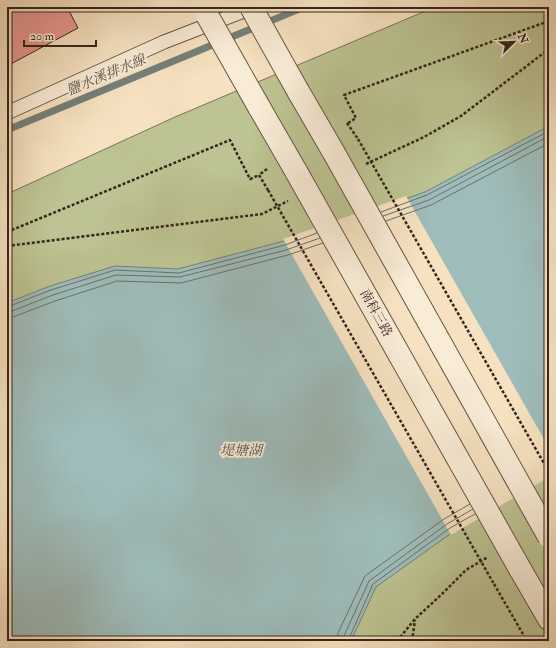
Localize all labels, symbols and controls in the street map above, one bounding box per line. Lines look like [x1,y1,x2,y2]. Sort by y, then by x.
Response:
scale bar [24,22,96,48]
north arrow [494,22,534,62]
text: 20 m [30,29,55,44]
text: N [514,30,531,46]
water label: 鹽水溪排水線 [64,50,150,99]
street label: 南科三路 [356,286,396,340]
water label: 堤塘湖 [220,442,265,459]

